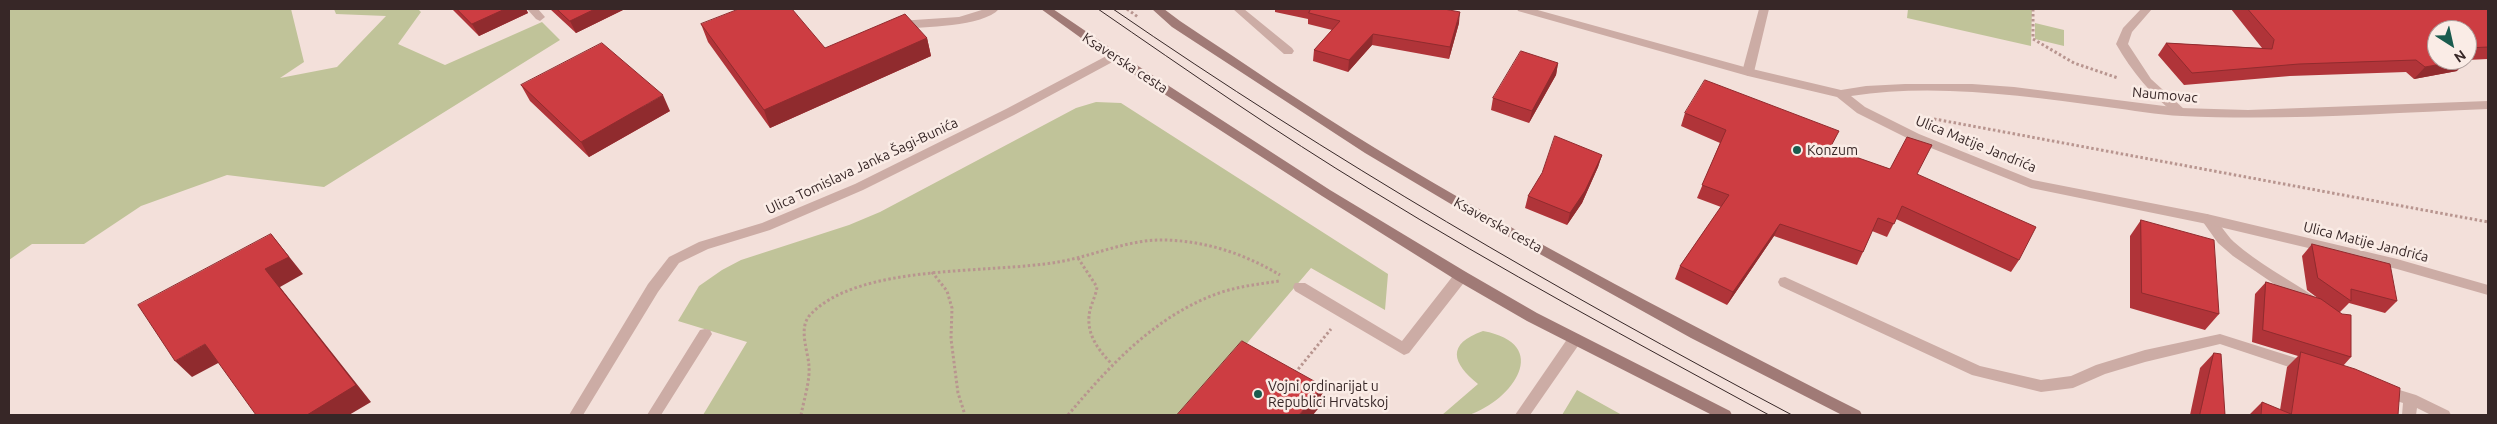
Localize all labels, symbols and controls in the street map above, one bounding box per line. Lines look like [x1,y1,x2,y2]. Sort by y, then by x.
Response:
north arrow [2427,20,2477,70]
street label: Ksaverska cesta [1079,29,1171,97]
text: N [2451,47,2469,66]
street label: Naumovac [2131,84,2199,106]
street label: Ulica Matije Jandrića [1913,112,2039,176]
street label: Ulica Tomislava Janka Šagi-Bunića [763,114,961,218]
place label: Konzum [1807,142,1858,158]
marker: Konzum [1791,144,1803,156]
street label: Ksaverska cesta [1451,194,1545,256]
street label: Ulica Matije Jandrića [2302,218,2430,266]
place label: Vojni ordinarijat u Republici Hrvatskoj [1268,378,1388,411]
marker: Vojni ordinarijat u Republici Hrvatskoj [1252,388,1264,400]

